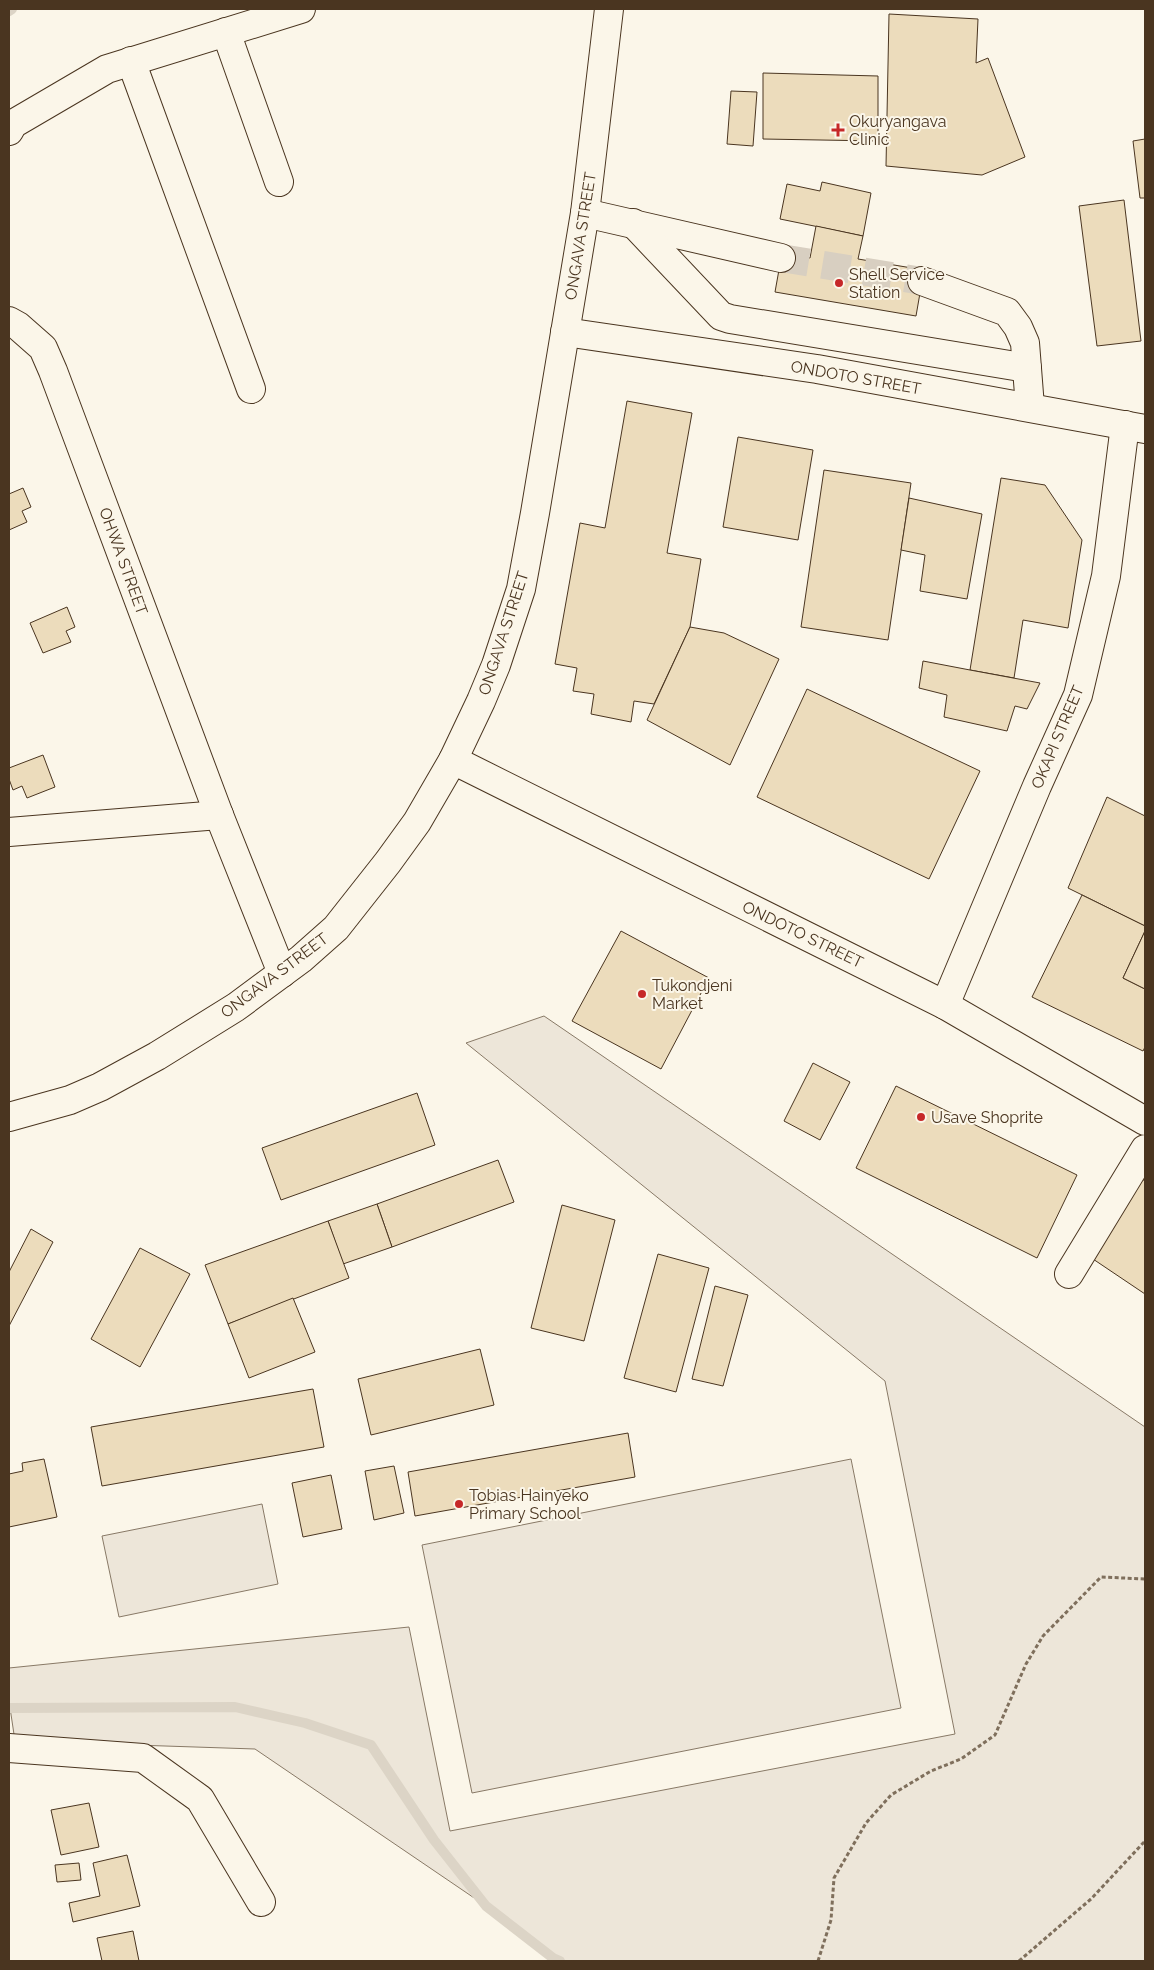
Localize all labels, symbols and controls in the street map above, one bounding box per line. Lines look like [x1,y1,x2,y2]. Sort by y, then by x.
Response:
place label: Okuryangava Clinic [849,112,947,149]
marker: Okuryangava Clinic [831,123,845,137]
street label: ONGAVA STREET [561,171,600,301]
place label: Shell Service Station [849,265,945,302]
marker: Shell Service Station [833,277,845,289]
street label: ONDOTO STREET [789,357,923,398]
street label: OHWA STREET [95,505,152,618]
street label: ONGAVA STREET [474,569,533,698]
street label: OKAPI STREET [1027,683,1088,792]
street label: ONDOTO STREET [739,897,866,972]
street label: ONGAVA STREET [217,929,332,1022]
place label: Tukondjeni Market [652,976,733,1013]
marker: Tukondjeni Market [636,988,648,1000]
place label: Usave Shoprite [931,1108,1043,1127]
marker: Usave Shoprite [915,1111,927,1123]
place label: Tobias Hainyeko Primary School [469,1486,589,1523]
marker: Tobias Hainyeko Primary School [453,1498,465,1510]

